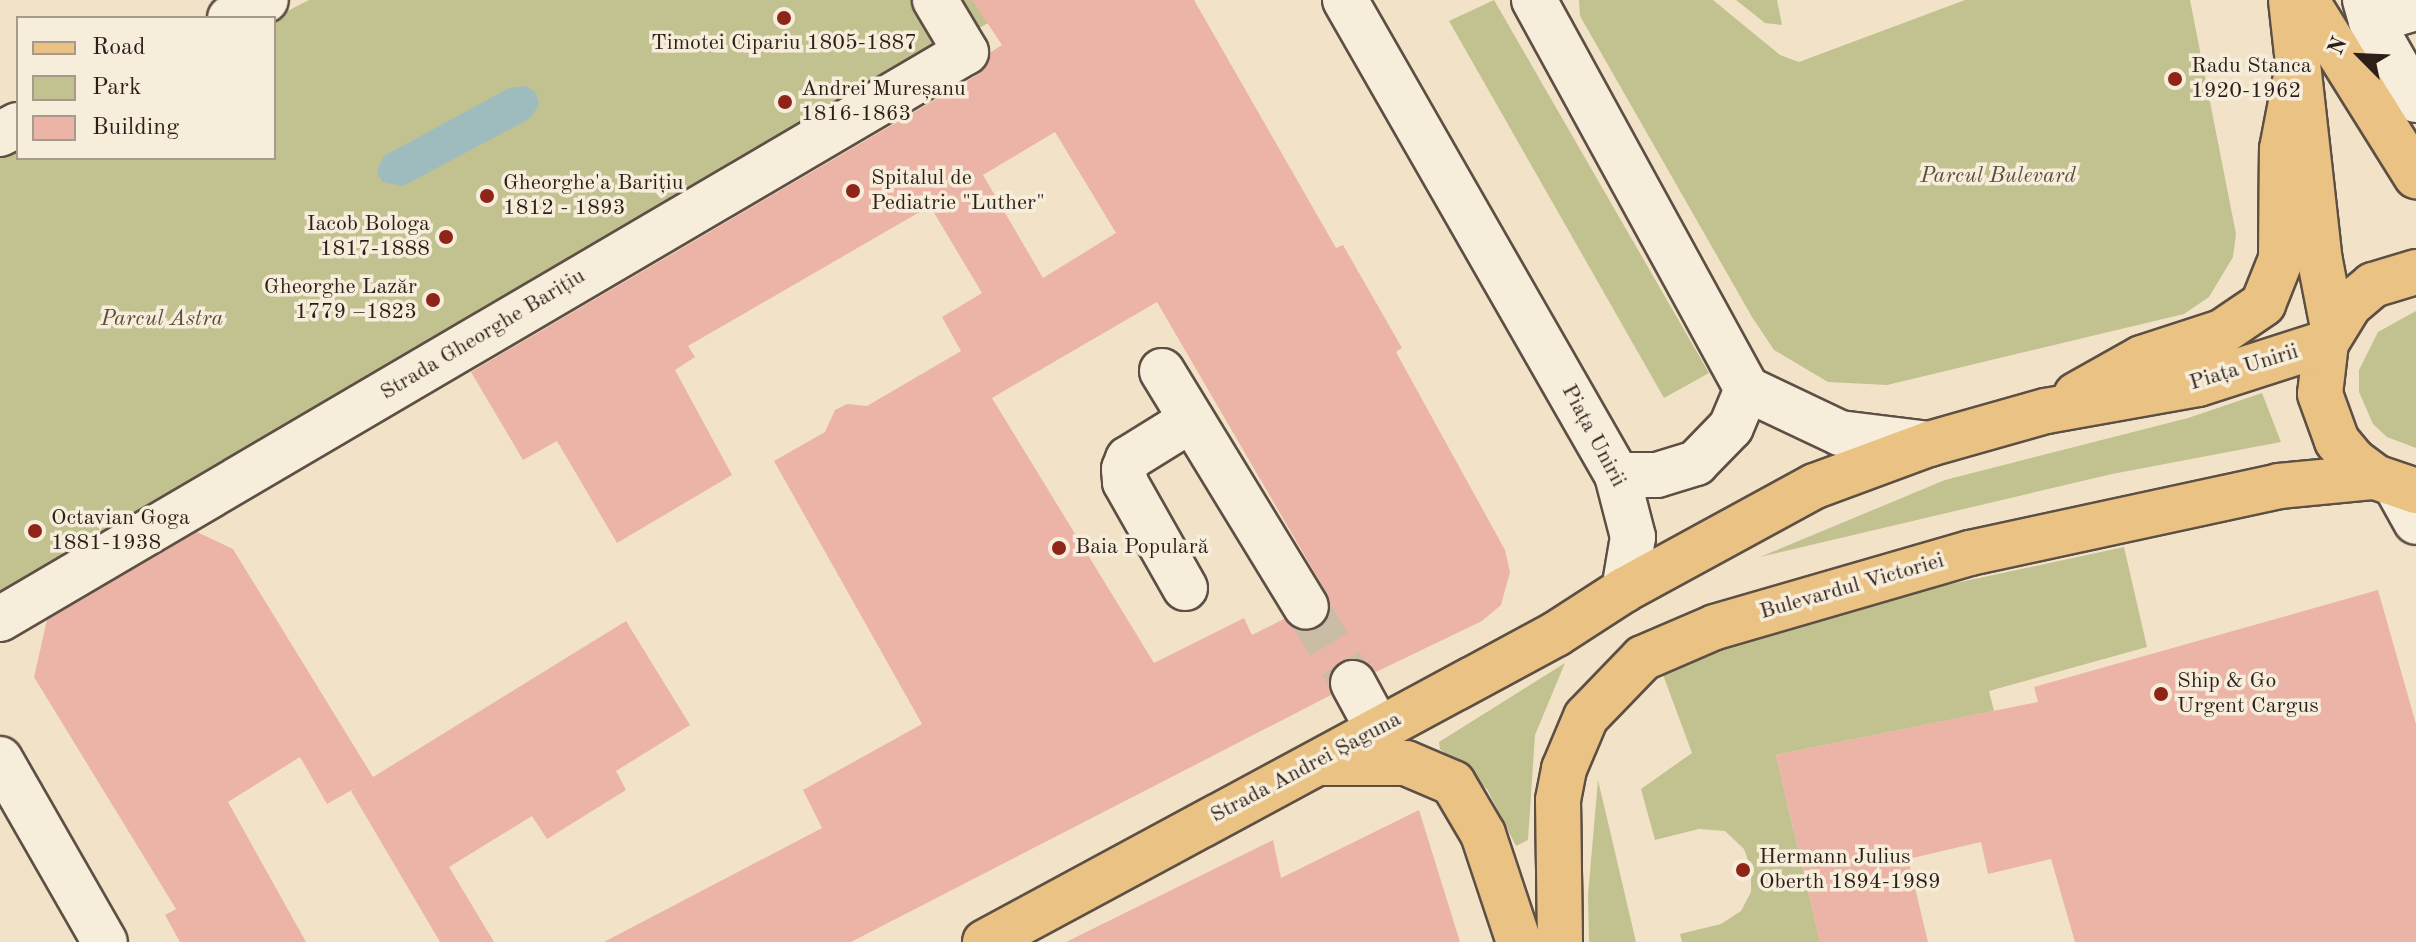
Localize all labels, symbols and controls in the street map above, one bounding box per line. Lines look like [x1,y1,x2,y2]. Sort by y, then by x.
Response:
marker: Timotei Cipariu 1805-1887 [775,9,793,27]
legend [16,16,276,160]
north arrow [2320,16,2400,96]
place label: Timotei Cipariu 1805-1887 [651,31,917,57]
text: N [2325,34,2352,58]
text: Road [92,36,145,60]
place label: Radu Stanca 1920-1962 [2191,53,2312,104]
marker: Radu Stanca 1920-1962 [2166,70,2184,88]
text: Park [92,76,141,100]
place label: Andrei Mureșanu 1816-1863 [801,76,966,128]
marker: Andrei Mureșanu 1816-1863 [776,93,794,111]
text: Building [92,116,179,140]
park label: Parcul Bulevard [1920,164,2076,190]
place label: Spitalul de Pediatrie "Luther" [871,165,1045,216]
place label: Gheorghe'a Barițiu 1812 - 1893 [503,170,684,222]
marker: Spitalul de Pediatrie "Luther" [842,180,864,202]
marker: Gheorghe'a Barițiu 1812 - 1893 [478,187,496,205]
place label: Iacob Bologa 1817-1888 [307,211,430,262]
marker: Iacob Bologa 1817-1888 [437,228,455,246]
street label: Strada Gheorghe Barițiu [376,263,590,407]
place label: Gheorghe Lazăr 1779 –1823 [264,274,417,326]
marker: Gheorghe Lazăr 1779 –1823 [424,291,442,309]
park label: Parcul Astra [101,307,223,333]
street label: Piața Unirii [2186,339,2302,397]
street label: Piața Unirii [1555,380,1631,492]
place label: Octavian Goga 1881-1938 [51,505,190,556]
marker: Octavian Goga 1881-1938 [26,522,44,540]
place label: Baia Populară [1075,535,1209,561]
marker: Baia Populară [1050,539,1068,557]
street label: Bulevardul Victoriei [1757,548,1947,626]
place label: Ship & Go Urgent Cargus [2177,668,2319,720]
marker: Ship & Go Urgent Cargus [2152,685,2170,703]
street label: Strada Andrei Șaguna [1206,707,1406,829]
place label: Hermann Julius Oberth 1894-1989 [1759,844,1941,896]
marker: Hermann Julius Oberth 1894-1989 [1734,861,1752,879]

